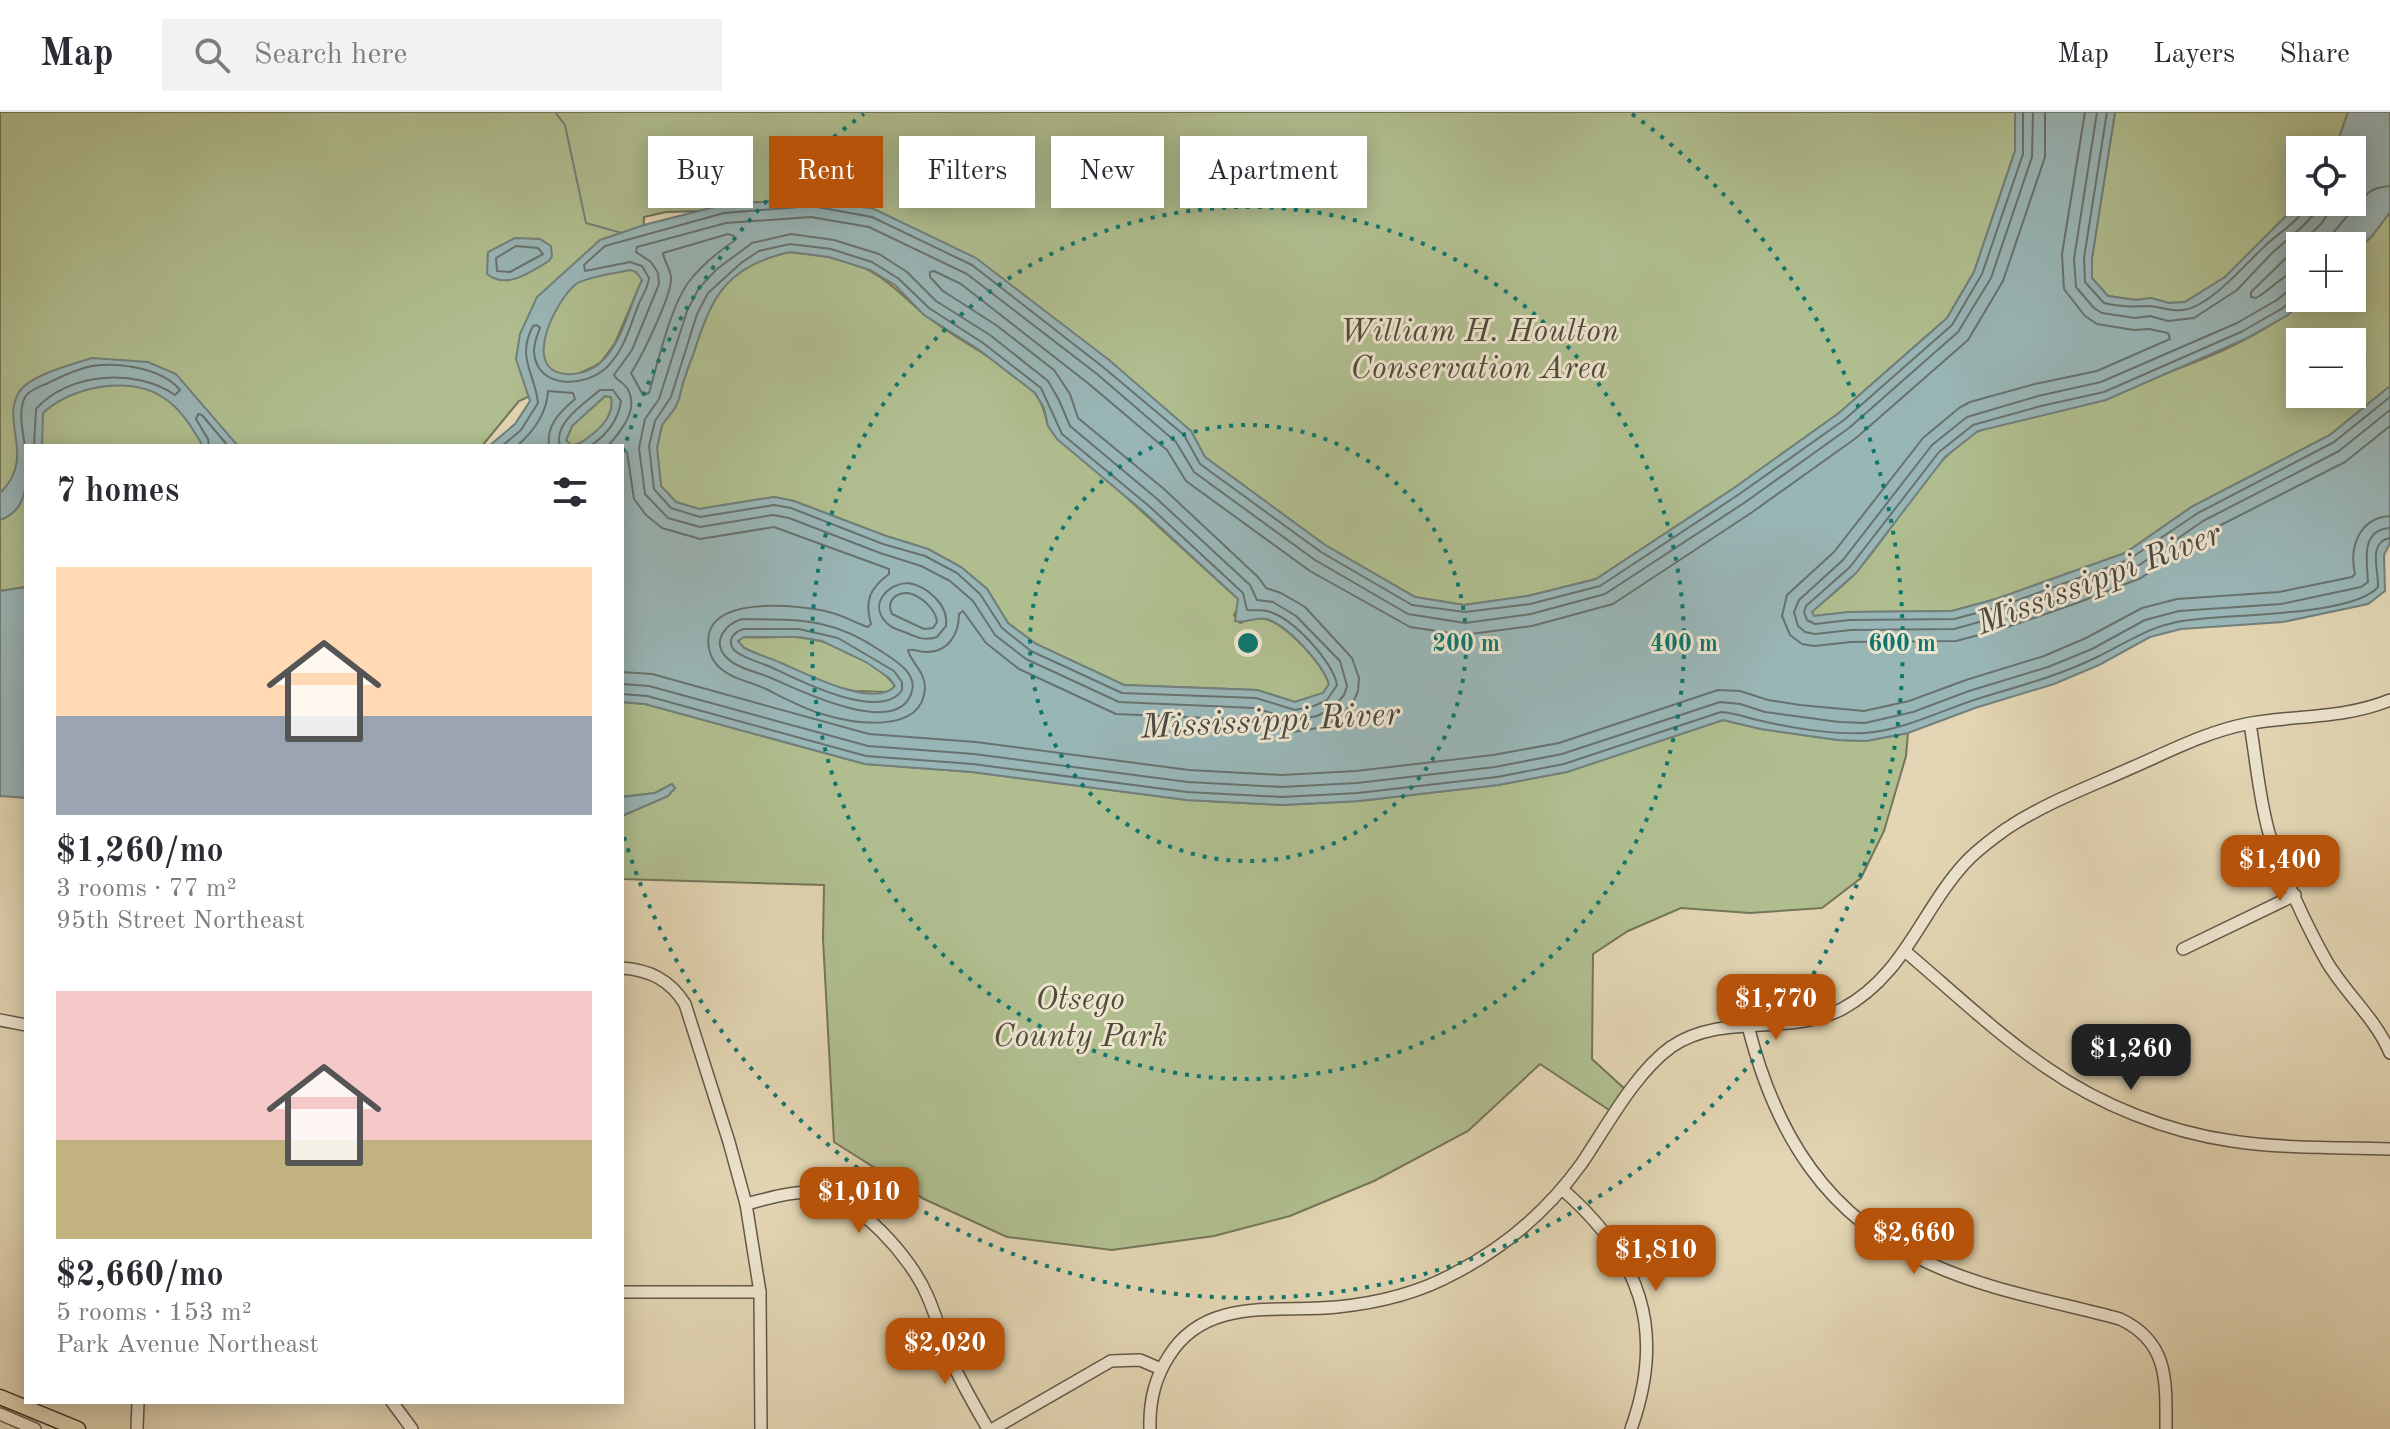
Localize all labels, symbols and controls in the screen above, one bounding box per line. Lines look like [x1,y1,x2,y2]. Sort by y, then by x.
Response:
search box [162,19,722,91]
icon: search [190,33,234,77]
text: Map [40,36,114,74]
text: Search here [254,40,407,70]
text: Map [2057,41,2109,69]
text: Layers [2153,41,2235,69]
text: Share [2279,41,2350,69]
chip: Buy [648,136,753,208]
chip: Rent [769,136,883,208]
chip: Filters [899,136,1035,208]
chip: New [1051,136,1164,208]
chip: Apartment [1180,136,1367,208]
map controls [2286,136,2366,408]
button: locate [2286,136,2366,216]
button: + [2286,232,2366,312]
park label: William H. Houlton Conservation Area [1339,317,1619,386]
button: − [2286,328,2366,408]
icon: filters [548,470,592,514]
text: 7 homes [56,475,179,509]
water label: Mississippi River [1971,517,2228,643]
icon: home [252,619,396,763]
centre of rings [1234,629,1262,657]
text: 200 m [1432,633,1500,657]
text: 400 m [1650,633,1718,657]
text: 600 m [1868,633,1936,657]
water label: Mississippi River [1139,698,1402,746]
text: $1,260/mo [56,835,224,869]
pin: $1,400 [2215,835,2345,903]
text: $1,400 [2239,848,2321,874]
text: 3 rooms · 77 m² [56,876,237,902]
text: 95th Street Northeast [56,908,305,934]
pin: $1,770 [1711,974,1841,1042]
park label: Otsego County Park [993,985,1167,1054]
text: $1,770 [1735,987,1817,1013]
pin: $1,260 [2066,1024,2196,1092]
text: $1,260 [2090,1037,2172,1063]
icon: home [252,1043,396,1187]
pin: $1,010 [794,1167,924,1235]
text: $1,010 [818,1180,900,1206]
pin: $2,660 [1849,1208,1979,1276]
text: $2,660 [1873,1221,1955,1247]
pin: $1,810 [1591,1225,1721,1293]
text: $1,810 [1615,1238,1697,1264]
text: $2,660/mo [56,1259,224,1293]
text: 5 rooms · 153 m² [56,1300,252,1326]
pin: $2,020 [880,1318,1010,1386]
text: $2,020 [904,1331,986,1357]
text: Park Avenue Northeast [56,1332,319,1358]

